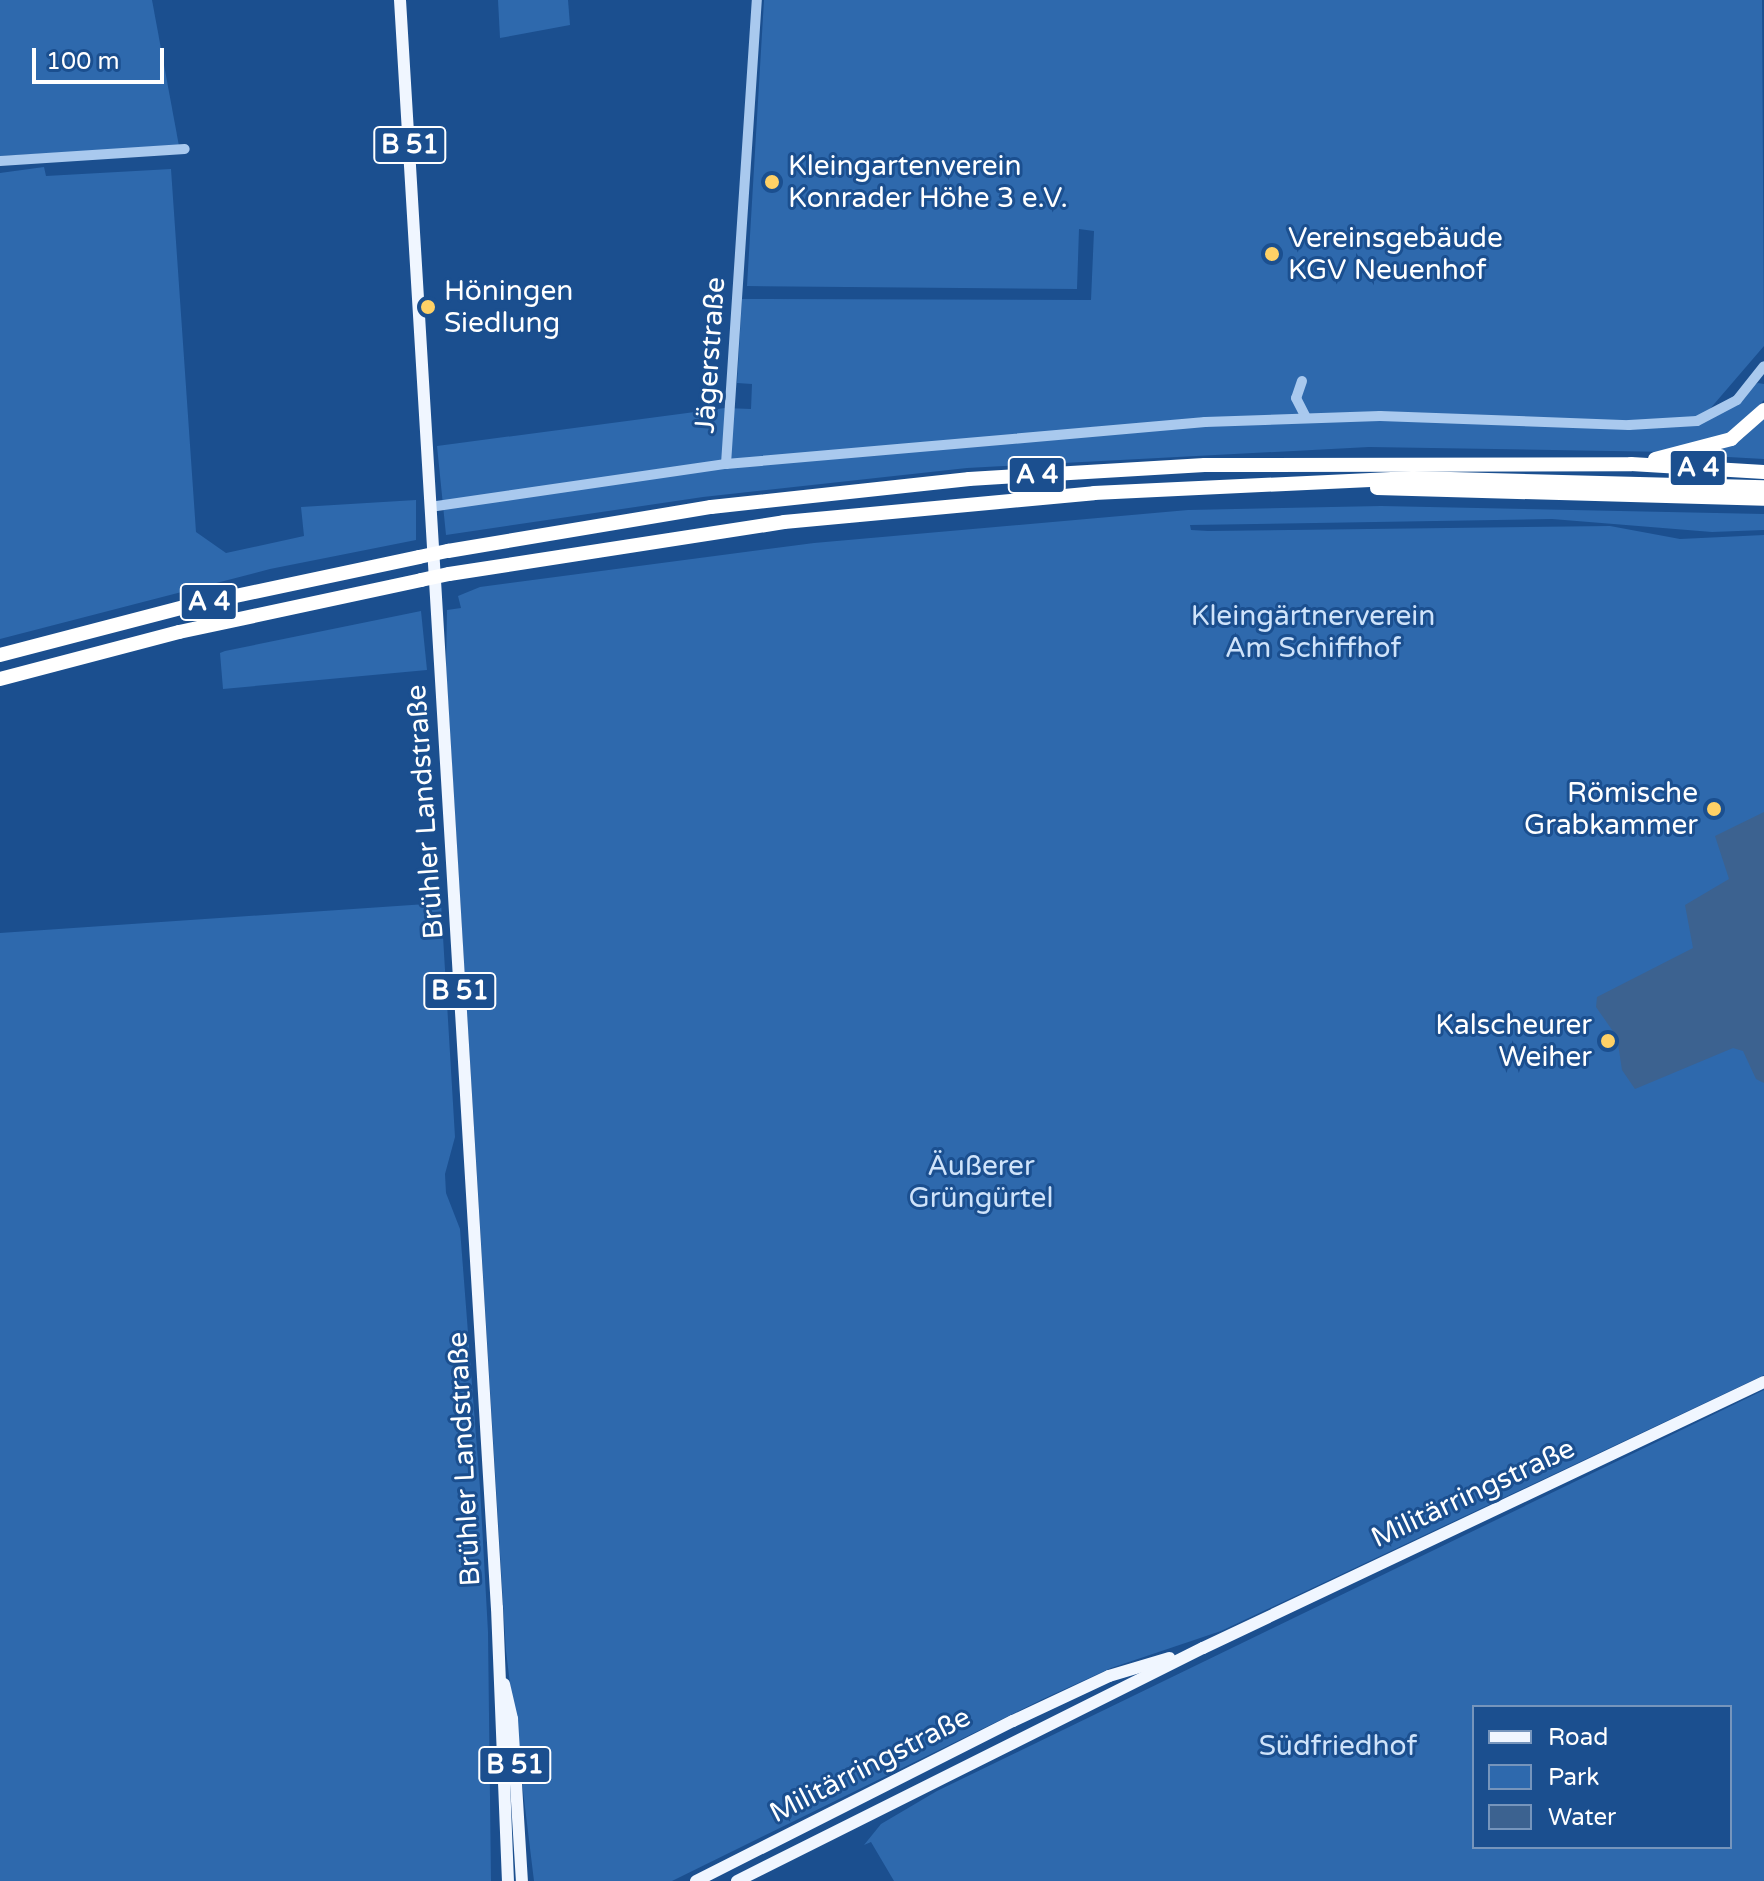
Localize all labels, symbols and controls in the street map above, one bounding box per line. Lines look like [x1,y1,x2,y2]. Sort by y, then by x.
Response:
scale bar [36,32,168,82]
text: 100 m [46,47,120,76]
road number: B 51 [372,123,448,167]
place label: Kleingartenverein Konrader Höhe 3 e.V. [788,149,1068,215]
marker: Kleingartenverein Konrader Höhe 3 e.V. [763,173,781,191]
place label: Vereinsgebäude KGV Neuenhof [1288,221,1503,287]
marker: Vereinsgebäude KGV Neuenhof [1263,245,1281,263]
place label: Höningen Siedlung [444,274,573,340]
street label: Jägerstraße [688,276,732,434]
marker: Höningen Siedlung [419,298,437,316]
road number: A 4 [1668,446,1728,490]
road number: A 4 [1007,453,1067,497]
road number: A 4 [179,580,239,624]
park label: Kleingärtnerverein Am Schiffhof [1191,599,1435,665]
street label: Brühler Landstraße [399,684,451,940]
place label: Römische Grabkammer [1524,776,1698,842]
marker: Römische Grabkammer [1705,800,1723,818]
road number: B 51 [422,969,498,1013]
place label: Kalscheurer Weiher [1435,1008,1592,1074]
marker: Kalscheurer Weiher [1599,1032,1617,1050]
park label: Äußerer Grüngürtel [909,1149,1053,1215]
street label: Brühler Landstraße [441,1331,487,1587]
street label: Militärringstraße [1366,1431,1580,1555]
street label: Militärringstraße [764,1700,976,1830]
legend [1472,1705,1732,1849]
text: Road [1548,1723,1608,1752]
park label: Südfriedhof [1259,1729,1417,1763]
road number: B 51 [477,1743,553,1787]
text: Park [1548,1763,1599,1792]
text: Water [1548,1803,1616,1832]

